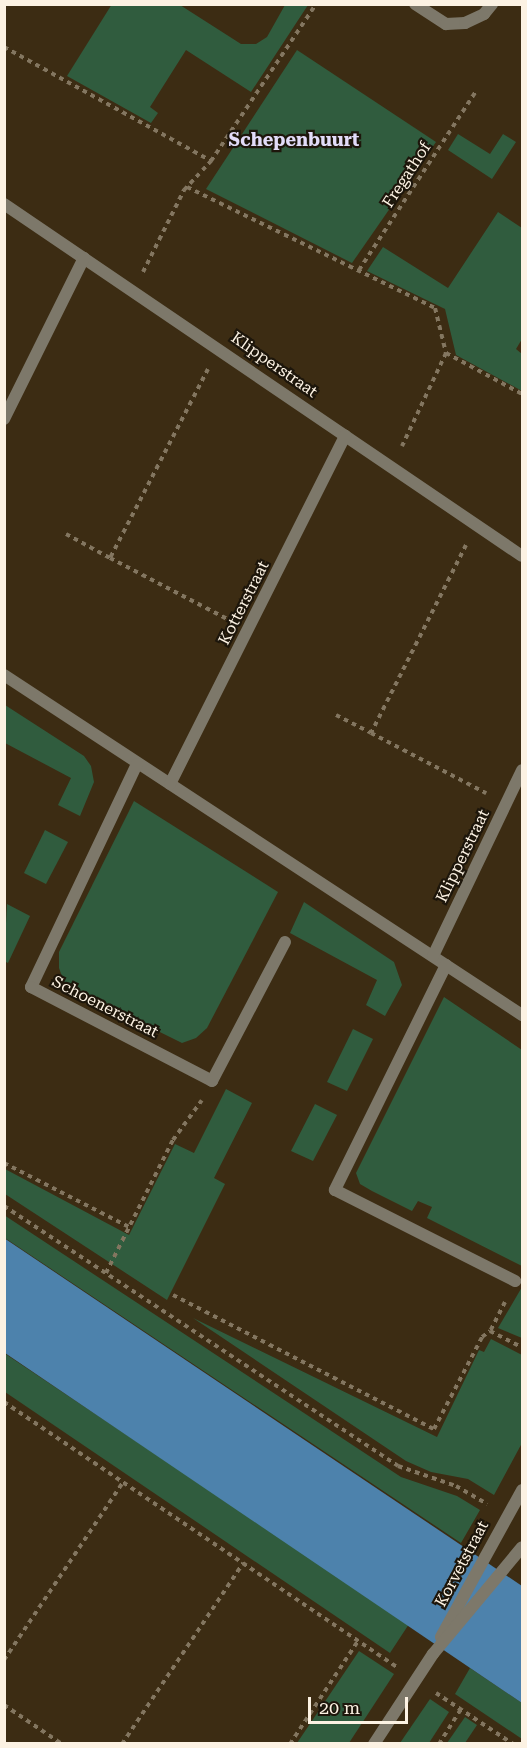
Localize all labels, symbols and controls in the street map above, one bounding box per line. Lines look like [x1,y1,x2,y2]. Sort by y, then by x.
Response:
district label: Schepenbuurt [229,129,359,151]
street label: Fregathof [379,139,435,211]
street label: Klipperstraat [227,328,321,402]
street label: Kotterstraat [215,558,273,648]
street label: Klipperstraat [432,806,494,906]
street label: Schoenerstraat [49,972,161,1042]
street label: Korvetstraat [431,1518,493,1610]
scale bar [311,1685,412,1723]
text: 20 m [319,1697,360,1718]

